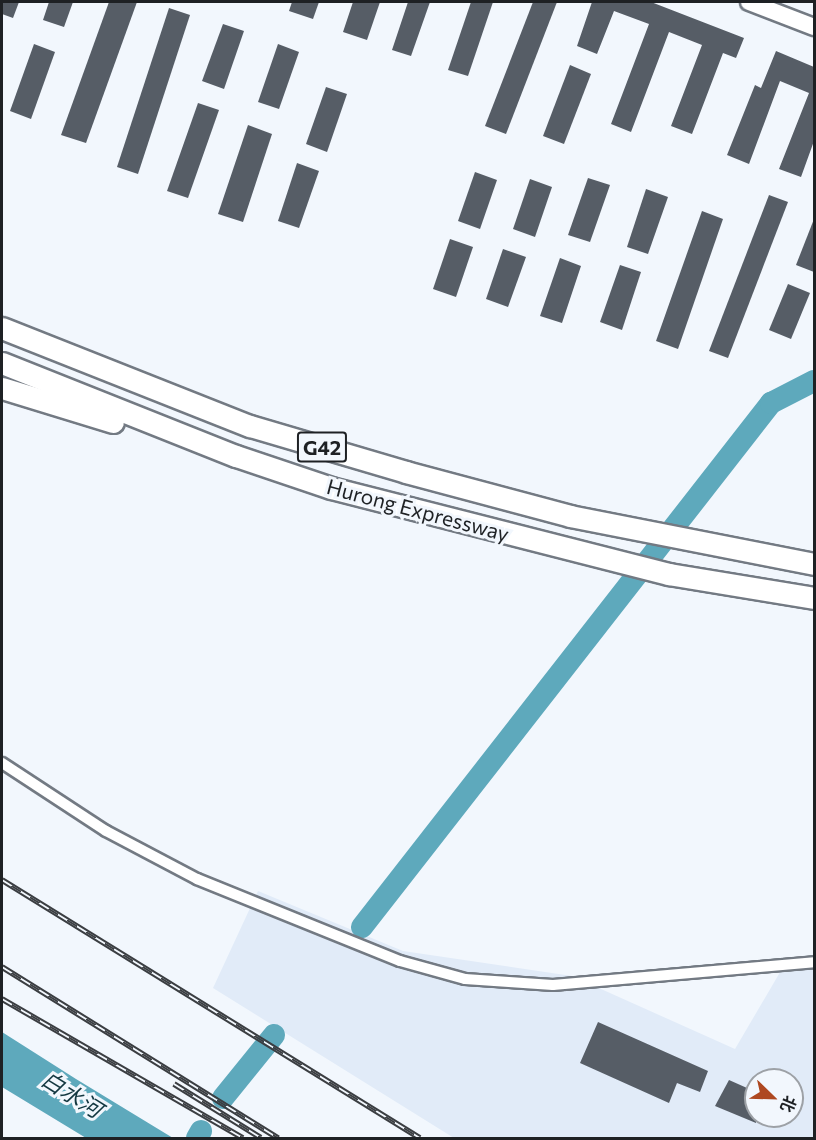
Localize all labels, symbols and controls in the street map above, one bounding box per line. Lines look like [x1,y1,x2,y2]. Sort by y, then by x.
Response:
road number: G42 [296,430,348,464]
street label: Hurong Expressway [324,474,512,546]
water label: 白水河 [37,1065,107,1123]
north arrow [744,1068,804,1128]
text: 北 [777,1093,801,1116]

